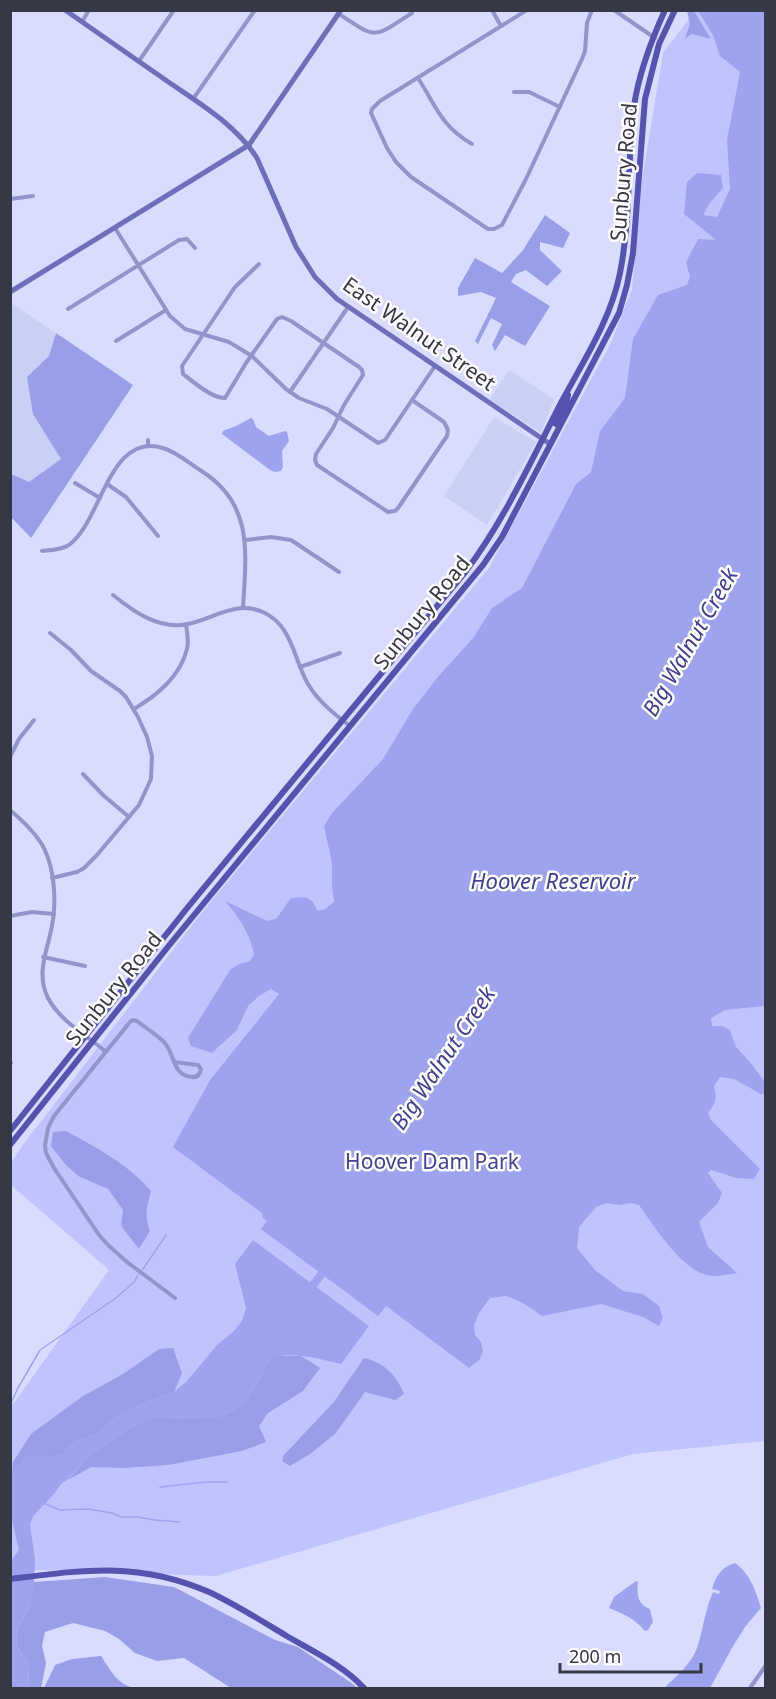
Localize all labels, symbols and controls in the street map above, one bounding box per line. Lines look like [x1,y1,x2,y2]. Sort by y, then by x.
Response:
street label: Sunbury Road [603,102,643,242]
street label: East Walnut Street [338,270,502,397]
street label: Sunbury Road [367,550,476,675]
water label: Big Walnut Creek [635,561,744,721]
water label: Hoover Reservoir [471,865,637,895]
street label: Sunbury Road [59,926,168,1051]
water label: Big Walnut Creek [383,979,502,1135]
park label: Hoover Dam Park [345,1147,520,1175]
scale bar [560,1636,701,1674]
text: 200 m [569,1644,621,1668]

